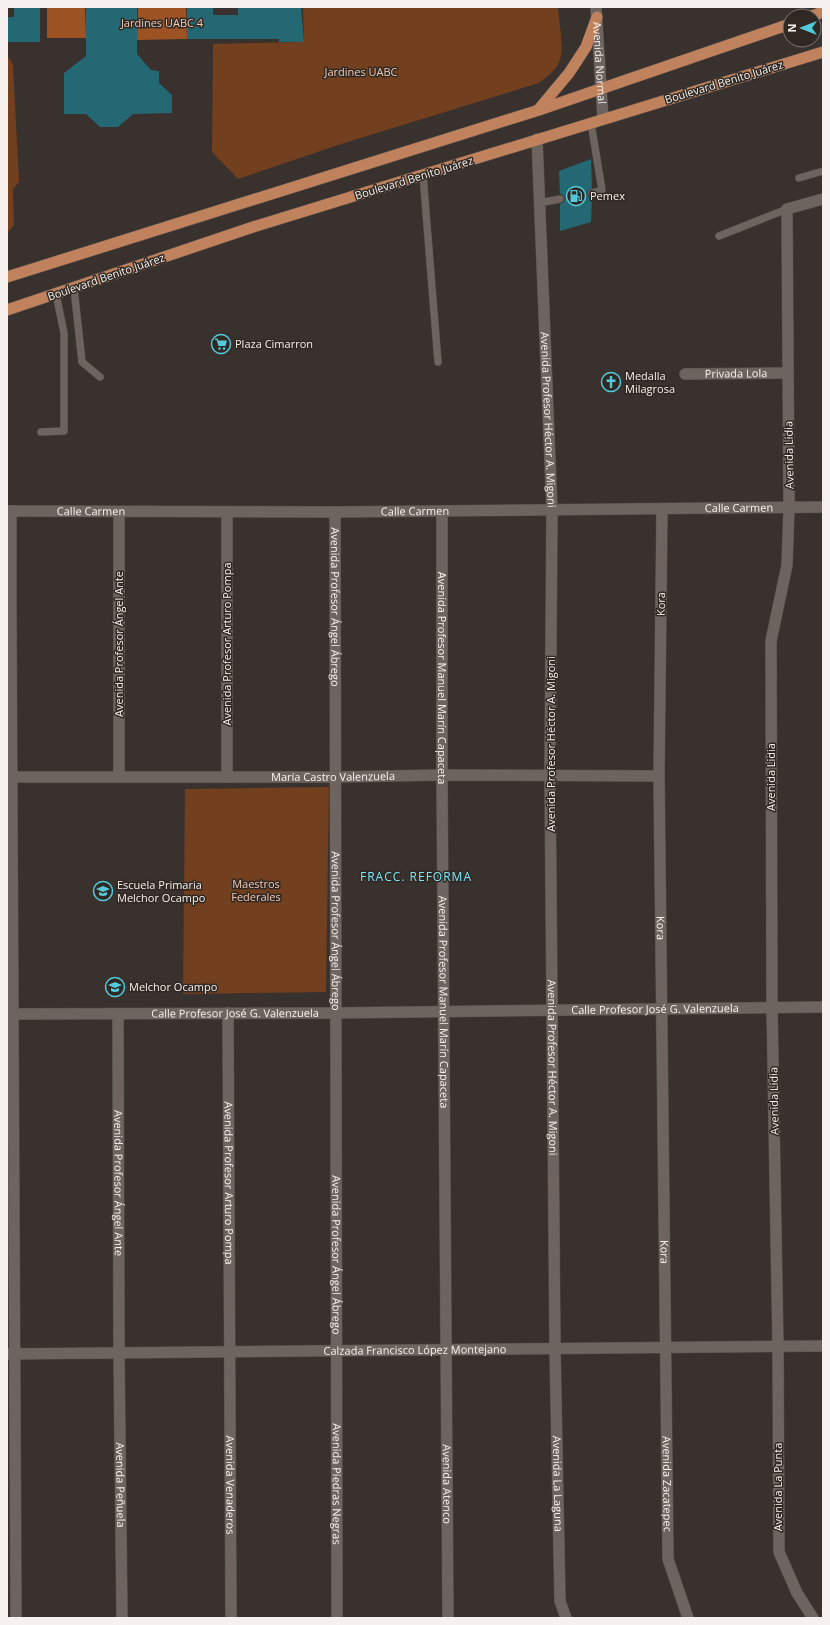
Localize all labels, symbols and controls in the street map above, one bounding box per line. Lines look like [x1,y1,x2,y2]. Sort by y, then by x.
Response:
north arrow [782,8,822,48]
park label: Jardines UABC 4 [120,15,204,30]
street label: Avenida Normal [590,21,610,104]
text: N [784,24,799,32]
street label: Boulevard Benito Juárez [663,56,785,107]
park label: Jardines UABC [323,64,398,79]
street label: Boulevard Benito Juárez [353,152,475,203]
fuel station icon: Pemex [565,185,587,207]
place label: Pemex [590,188,625,203]
street label: Boulevard Benito Juárez [45,249,166,304]
street label: Avenida Profesor Héctor A. Migoni [538,332,560,508]
supermarket icon: Plaza Cimarron [210,333,232,355]
place label: Plaza Cimarron [235,336,313,351]
street label: Privada Lola [705,365,767,381]
place label: Medalla Milagrosa [625,368,675,396]
church icon: Medalla Milagrosa [600,371,622,393]
street label: Avenida Lidia [780,421,797,489]
street label: Calle Carmen [705,500,773,515]
street label: Calle Carmen [57,503,125,518]
street label: Calle Carmen [381,503,449,519]
street label: Avenida Profesor Ángel Ábrego [328,527,343,687]
street label: Avenida Profesor Arturo Pompa [219,562,234,726]
street label: Avenida Profesor Ángel Ante [111,571,126,717]
street label: Avenida Profesor Manuel Marín Capaceta [435,572,450,784]
street label: Kora [653,592,668,616]
street label: Avenida Profesor Héctor A. Migoni [543,656,558,832]
street label: Avenida Lidia [763,743,778,811]
street label: María Castro Valenzuela [271,768,395,784]
street label: Avenida Profesor Ángel Ábrego [329,851,344,1011]
district label: FRACC. REFORMA [360,868,472,885]
park label: Maestros Federales [231,876,281,904]
place label: Escuela Primaria Melchor Ocampo [117,877,206,905]
school or university icon: Escuela Primaria Melchor Ocampo [92,880,114,902]
street label: Avenida Profesor Manuel Marín Capaceta [436,896,452,1108]
street label: Kora [654,916,669,940]
school or university icon: Melchor Ocampo [104,976,126,998]
place label: Melchor Ocampo [129,979,218,994]
street label: Avenida Profesor Héctor A. Migoni [545,980,561,1156]
street label: Calle Profesor José G. Valenzuela [571,1000,739,1017]
street label: Calle Profesor José G. Valenzuela [151,1005,319,1021]
street label: Avenida Lidia [765,1067,782,1135]
street label: Avenida Profesor Arturo Pompa [221,1101,237,1265]
street label: Avenida Profesor Ángel Ante [111,1110,127,1256]
street label: Avenida Profesor Ángel Ábrego [329,1175,344,1335]
street label: Kora [657,1240,673,1264]
street label: Calzada Francisco López Montejano [323,1341,507,1358]
street label: Avenida Piedras Negras [330,1423,345,1545]
street label: Avenida La Laguna [550,1435,567,1532]
street label: Avenida Venaderos [223,1436,239,1534]
street label: Avenida Zacatepec [660,1436,676,1532]
street label: Avenida Peñuela [113,1442,129,1528]
street label: Avenida La Punta [770,1443,785,1531]
street label: Avenida Atenco [440,1444,455,1524]

